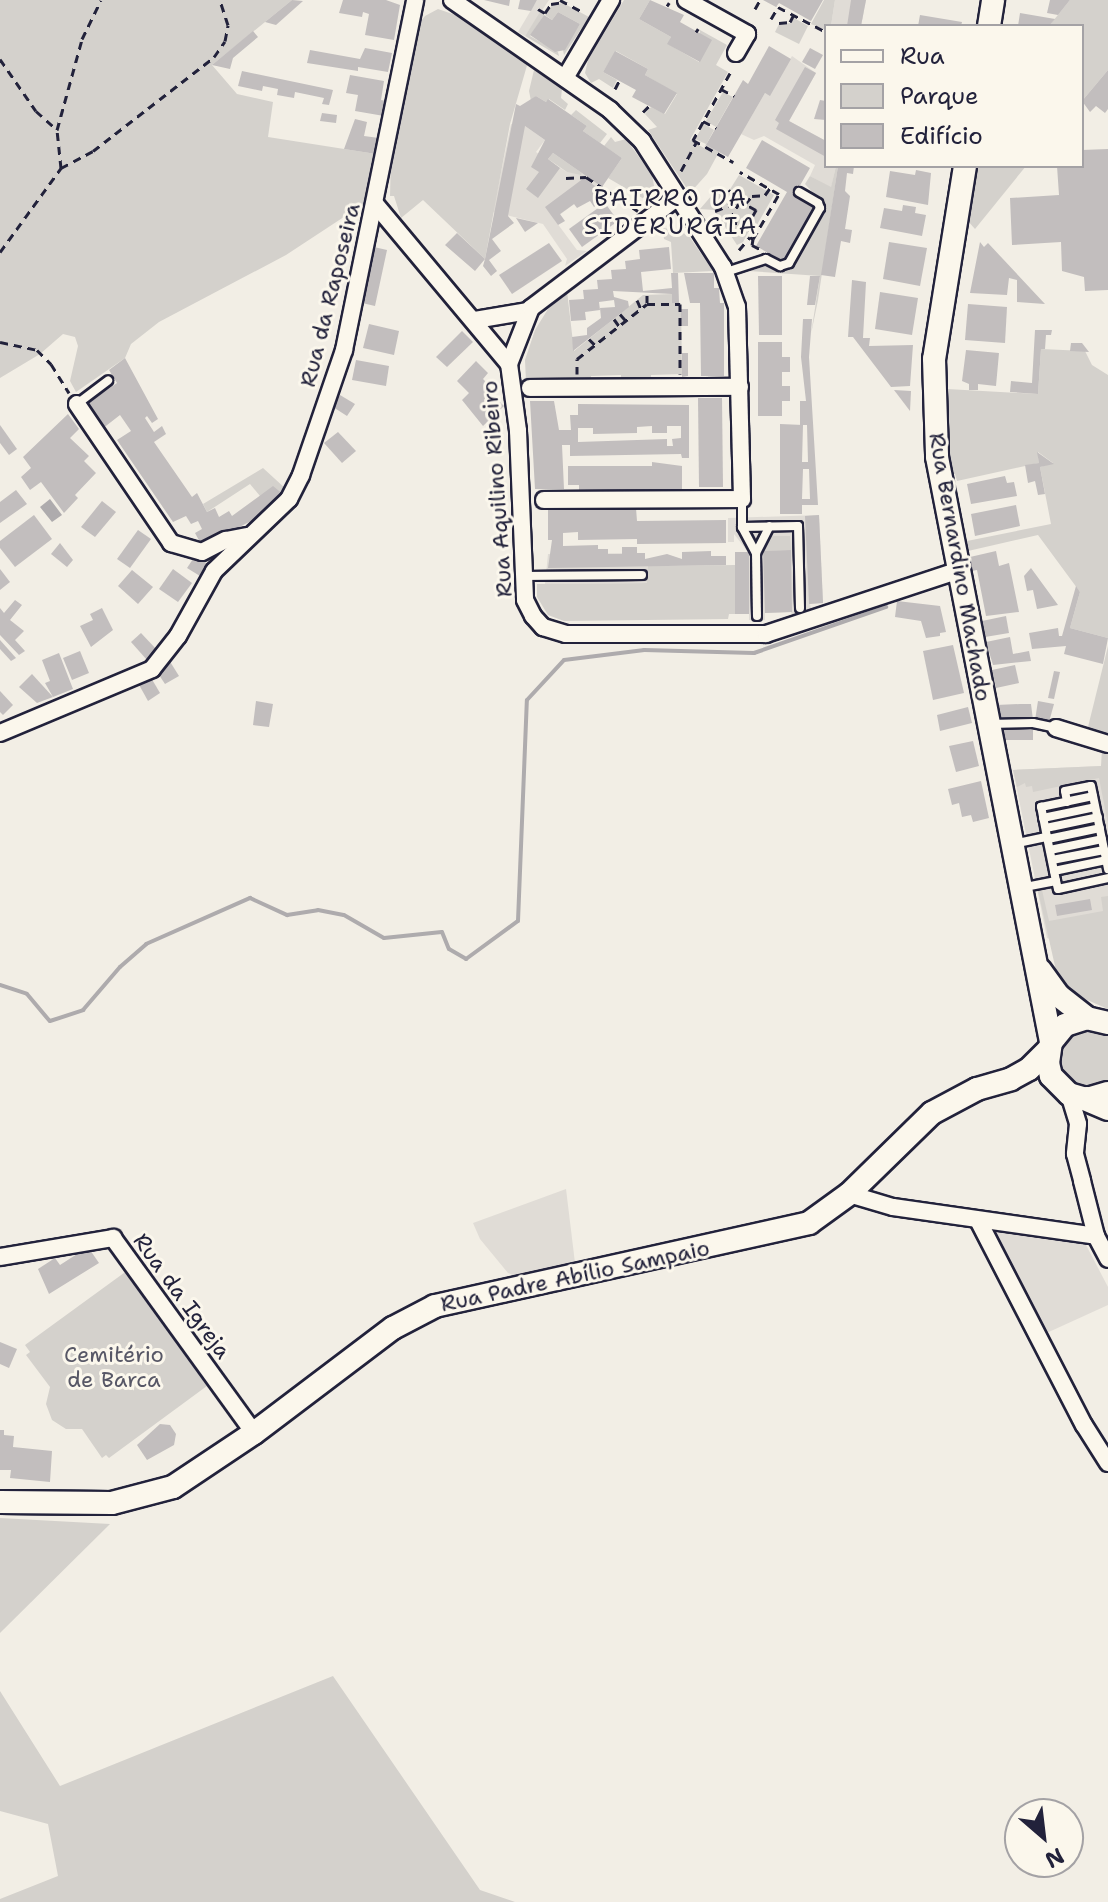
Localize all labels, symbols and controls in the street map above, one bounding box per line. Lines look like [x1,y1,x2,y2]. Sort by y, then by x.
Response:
legend [824,24,1084,168]
text: Rua [900,40,945,72]
text: Parque [900,80,979,112]
text: Edifício [900,120,983,152]
district label: BAIRRO DA SIDERURGIA [584,185,758,241]
street label: Rua da Raposeira [294,200,366,390]
street label: Rua Aquilino Ribeiro [476,380,518,598]
street label: Rua Bernardino Machado [923,431,997,703]
street label: Rua da Igreja [128,1228,236,1364]
street label: Rua Padre Abílio Sampaio [438,1235,712,1317]
park label: Cemitério de Barca [64,1341,164,1392]
north arrow [1004,1798,1084,1878]
text: N [1040,1841,1069,1875]

